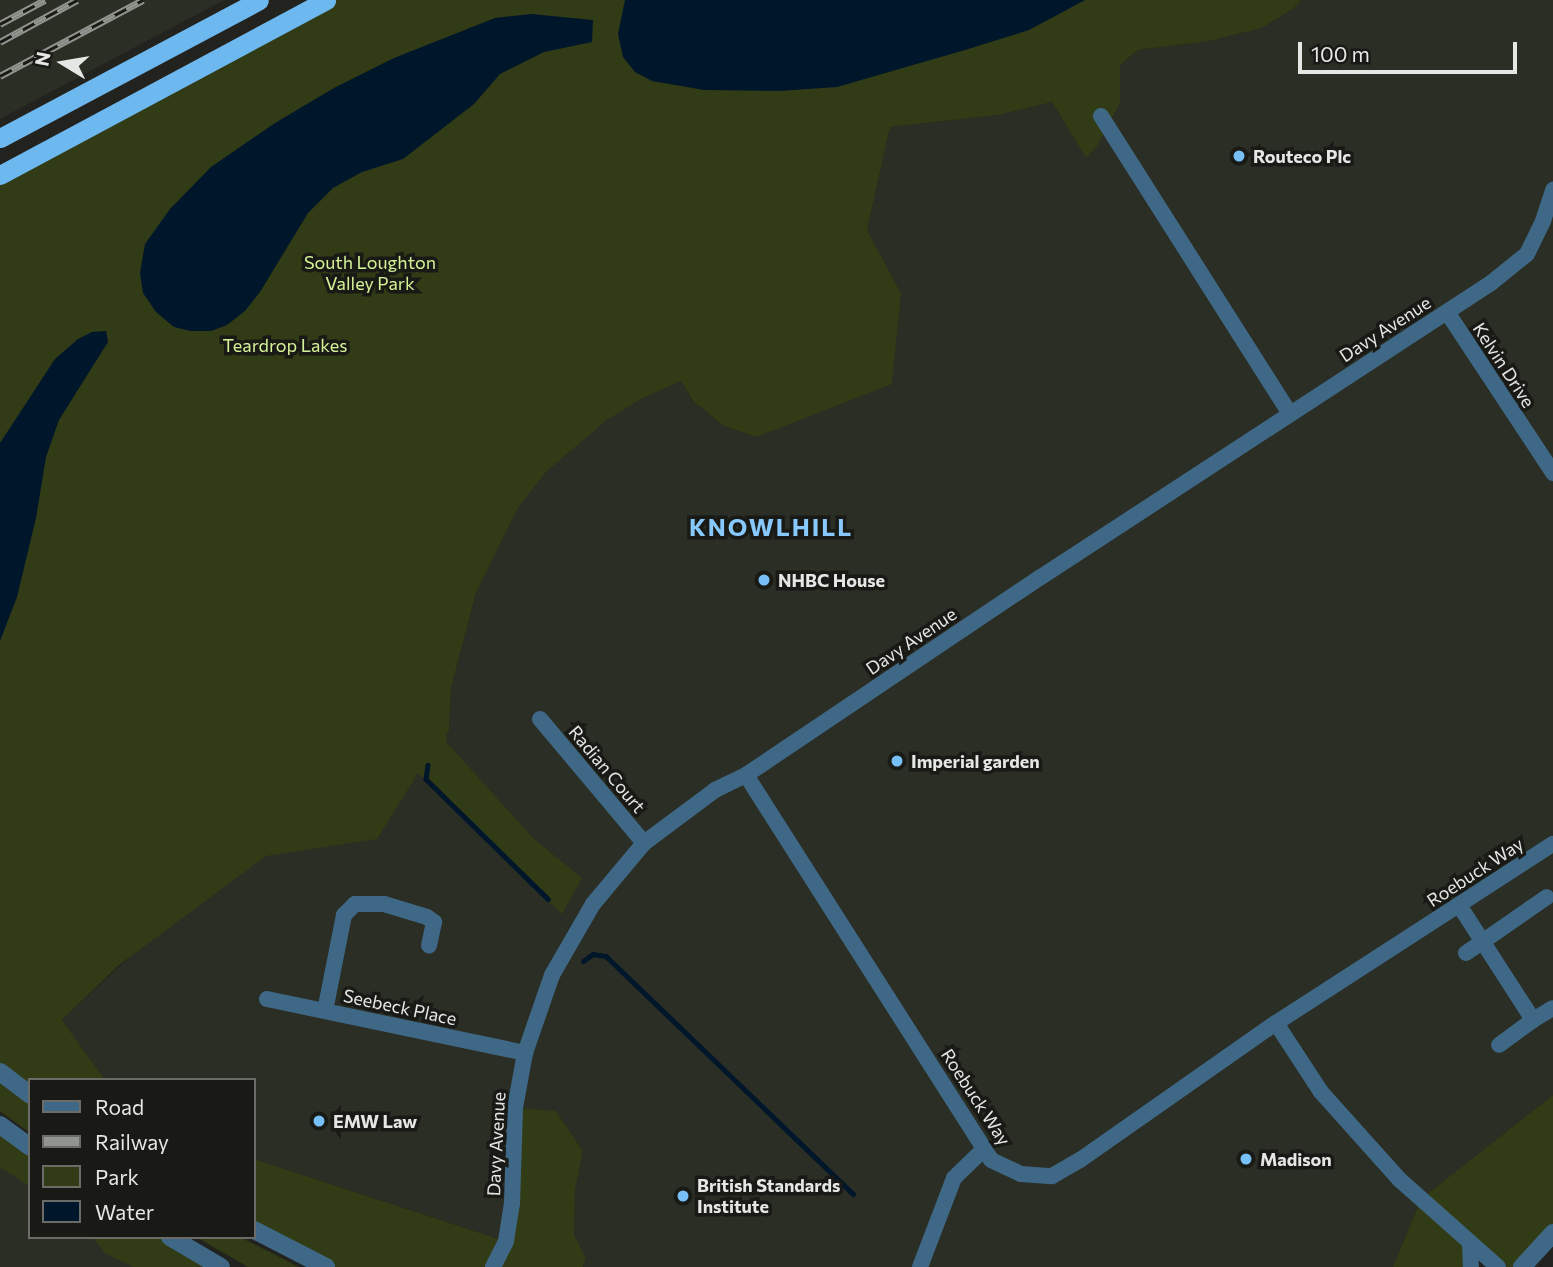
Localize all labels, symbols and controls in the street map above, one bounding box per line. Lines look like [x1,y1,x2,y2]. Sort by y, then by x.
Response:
north arrow [28,28,98,98]
scale bar [1301,28,1520,72]
text: 100 m [1311,41,1370,66]
text: N [29,50,55,68]
place label: Routeco Plc [1253,145,1351,167]
marker: Routeco Plc [1231,148,1247,164]
park label: South Loughton Valley Park [304,252,436,294]
street label: Davy Avenue [1335,291,1435,367]
street label: Kelvin Drive [1469,319,1539,411]
park label: Teardrop Lakes [223,334,347,356]
district label: KNOWLHILL [690,513,852,541]
place label: NHBC House [778,569,885,591]
marker: NHBC House [756,572,772,588]
street label: Davy Avenue [862,603,960,679]
street label: Radian Court [564,721,650,817]
place label: Imperial garden [911,750,1040,772]
marker: Imperial garden [889,753,905,769]
street label: Roebuck Way [1423,833,1527,911]
street label: Seebeck Place [341,984,459,1030]
street label: Roebuck Way [937,1045,1015,1149]
legend [28,1078,256,1239]
street label: Davy Avenue [482,1091,510,1197]
text: Road [95,1094,144,1119]
place label: EMW Law [333,1110,417,1132]
marker: EMW Law [311,1113,327,1129]
text: Railway [95,1129,169,1154]
place label: Madison [1260,1148,1332,1170]
marker: Madison [1238,1151,1254,1167]
text: Park [95,1164,139,1189]
place label: British Standards Institute [697,1175,840,1218]
marker: British Standards Institute [675,1188,691,1204]
text: Water [95,1199,154,1224]

